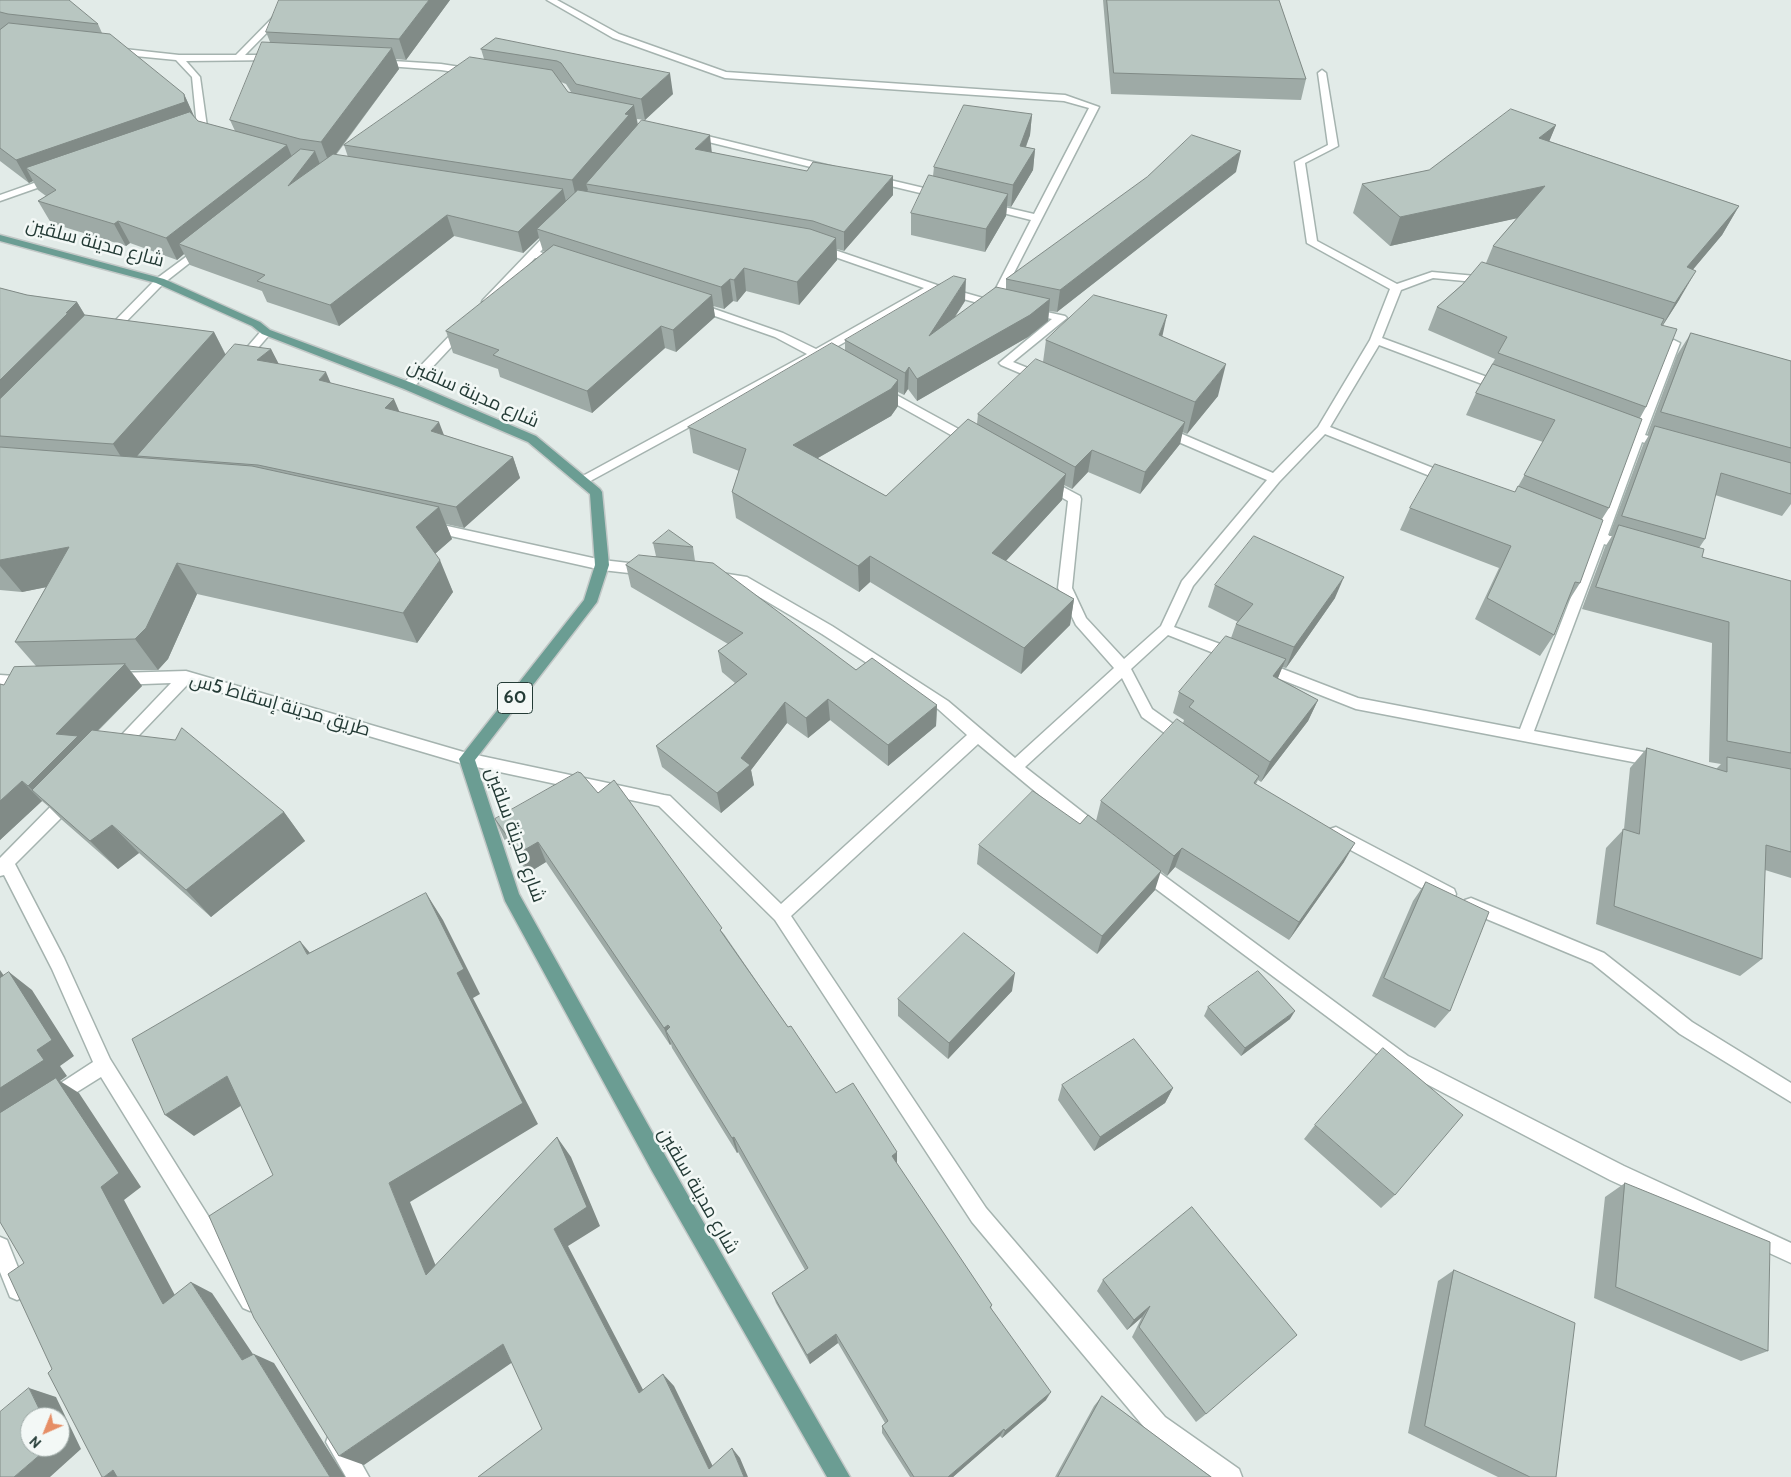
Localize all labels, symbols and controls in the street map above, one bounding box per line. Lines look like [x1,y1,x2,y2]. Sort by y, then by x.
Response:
street label: شارع مدينة سلقين [24,214,166,272]
street label: شارع مدينة سلقين [404,355,542,433]
street label: طريق مدينة إسقاط 5س [187,668,373,742]
road number: 60 [498,682,532,714]
street label: شارع مدينة سلقين [480,764,550,906]
street label: شارع مدينة سلقين [653,1124,743,1258]
north arrow [20,1407,70,1457]
text: N [25,1432,45,1452]

